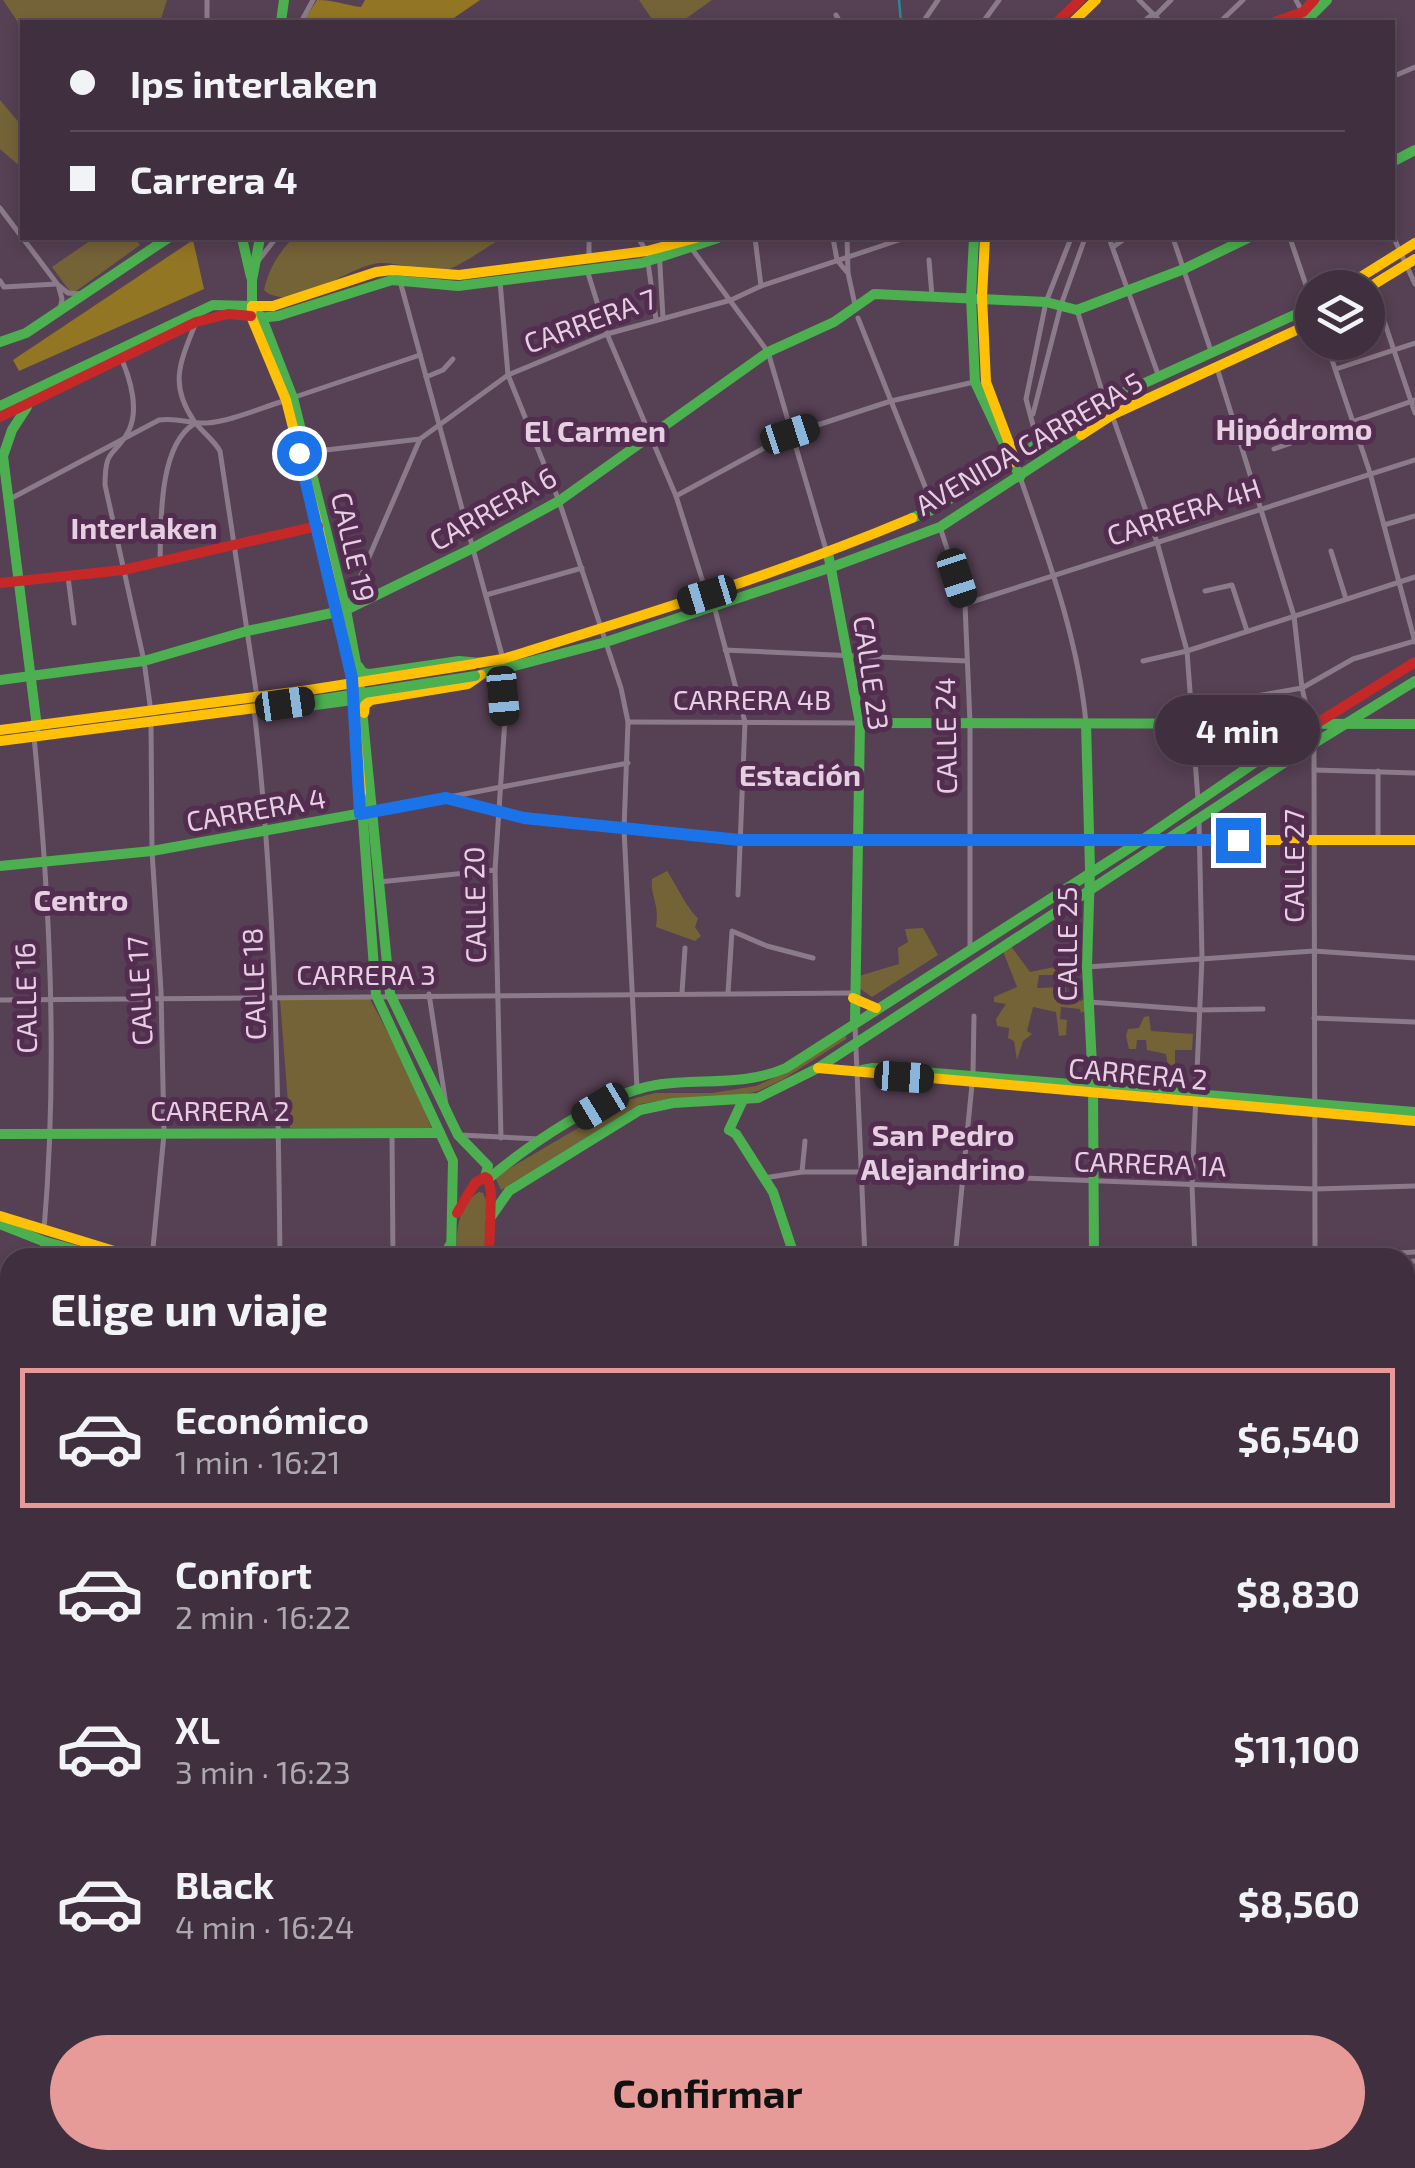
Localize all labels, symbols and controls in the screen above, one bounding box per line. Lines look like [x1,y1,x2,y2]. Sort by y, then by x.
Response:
text: Ips interlaken [130,60,378,106]
text: Carrera 4 [130,156,298,202]
map controls [1295,270,1385,360]
button: layers [1295,270,1385,360]
street label: CARRERA 7 [519,280,660,360]
street label: AVENIDA CARRERA 5 [909,364,1148,522]
car [757,410,823,458]
district label: Hipódromo [1215,410,1373,446]
district label: El Carmen [524,412,666,448]
route start [277,431,322,476]
street label: CARRERA 6 [423,459,562,557]
street label: CARRERA 4H [1102,470,1265,552]
street label: CALLE 19 [325,489,383,605]
district label: Interlaken [71,509,217,545]
car [933,545,981,611]
car [674,572,740,618]
street label: CALLE 23 [847,613,897,732]
car [485,665,521,727]
street label: CALLE 24 [927,677,963,795]
street label: CARRERA 4B [673,682,831,716]
car [253,685,317,723]
callout: 4 min [1156,695,1320,765]
text: 4 min [1196,711,1279,749]
district label: Estación [739,756,861,792]
street label: CARRERA 4 [183,780,328,838]
street label: CALLE 27 [1276,809,1310,923]
route end [1216,818,1261,863]
street label: CALLE 20 [456,846,492,964]
district label: Centro [33,881,129,917]
street label: CALLE 25 [1049,887,1083,1001]
street label: CALLE 18 [234,927,272,1041]
street label: CALLE 17 [119,935,159,1047]
street label: CALLE 16 [7,942,43,1054]
street label: CARRERA 3 [296,957,436,991]
street label: CARRERA 2 [1067,1050,1209,1096]
car [873,1060,935,1094]
car [567,1078,633,1134]
street label: CARRERA 2 [150,1093,290,1127]
district label: San Pedro Alejandrino [861,1116,1025,1186]
street label: CARRERA 1A [1073,1143,1227,1183]
text: Elige un viaje [50,1281,328,1335]
icon: car [55,1393,145,1483]
text: Económico [175,1396,369,1442]
text: $6,540 [1237,1415,1360,1461]
text: 1 min · 16:21 [175,1442,341,1480]
icon: car [55,1548,145,1638]
text: Confort [175,1551,312,1597]
text: $8,830 [1236,1570,1360,1616]
text: 2 min · 16:22 [175,1597,351,1635]
icon: car [55,1703,145,1793]
text: XL [175,1706,220,1752]
text: $11,100 [1233,1725,1360,1771]
text: 3 min · 16:23 [175,1752,351,1790]
icon: car [55,1858,145,1948]
text: Black [175,1861,274,1907]
text: $8,560 [1238,1880,1360,1926]
text: 4 min · 16:24 [175,1907,354,1945]
button: Confirmar [50,2035,1365,2150]

